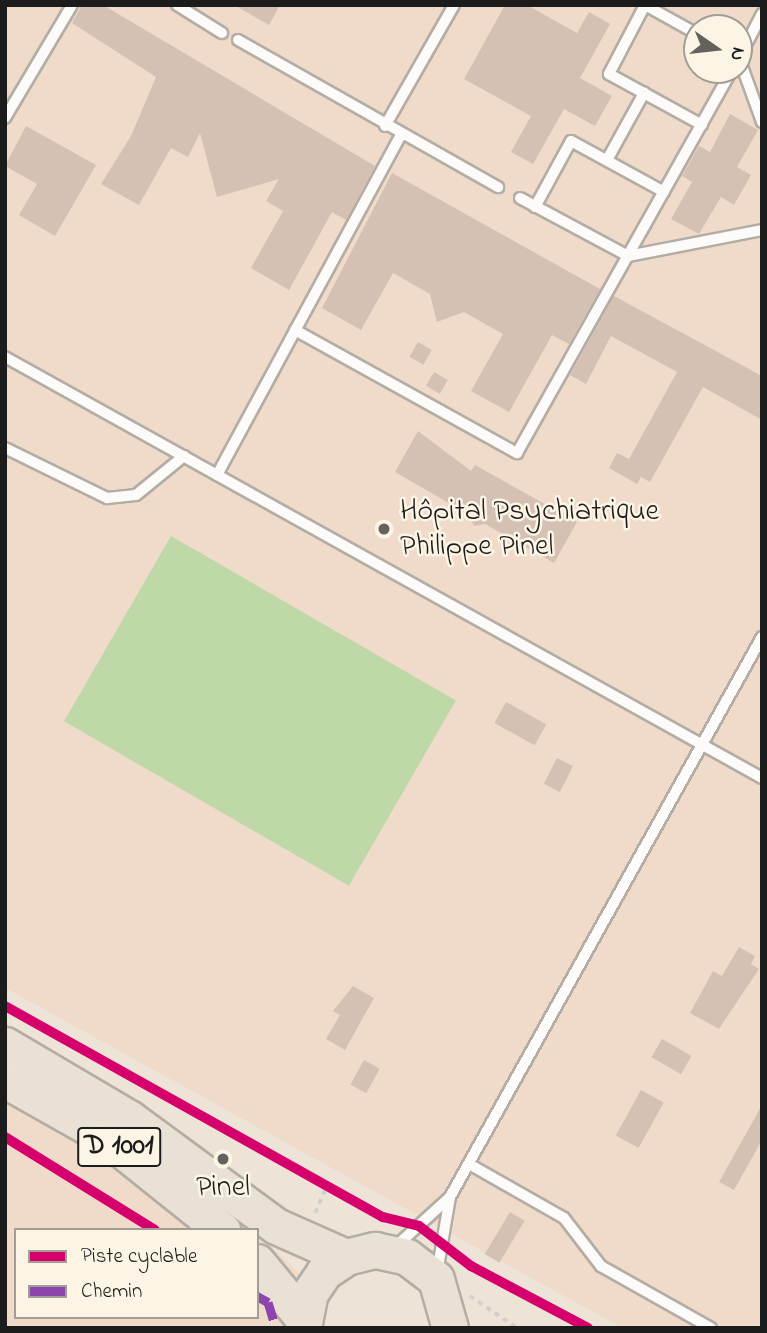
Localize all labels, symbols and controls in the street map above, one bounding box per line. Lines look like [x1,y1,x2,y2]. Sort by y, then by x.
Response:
north arrow [683,14,753,84]
text: N [722,44,752,63]
place label: Hôpital Psychiatrique Philippe Pinel [400,494,659,564]
marker: Hôpital Psychiatrique Philippe Pinel [374,519,394,539]
road number: D 1001 [77,1122,161,1172]
marker: Pinel [215,1151,231,1167]
place label: Pinel [196,1170,250,1206]
legend [14,1228,259,1319]
text: Piste cyclable [81,1242,197,1272]
text: Chemin [81,1277,142,1307]

